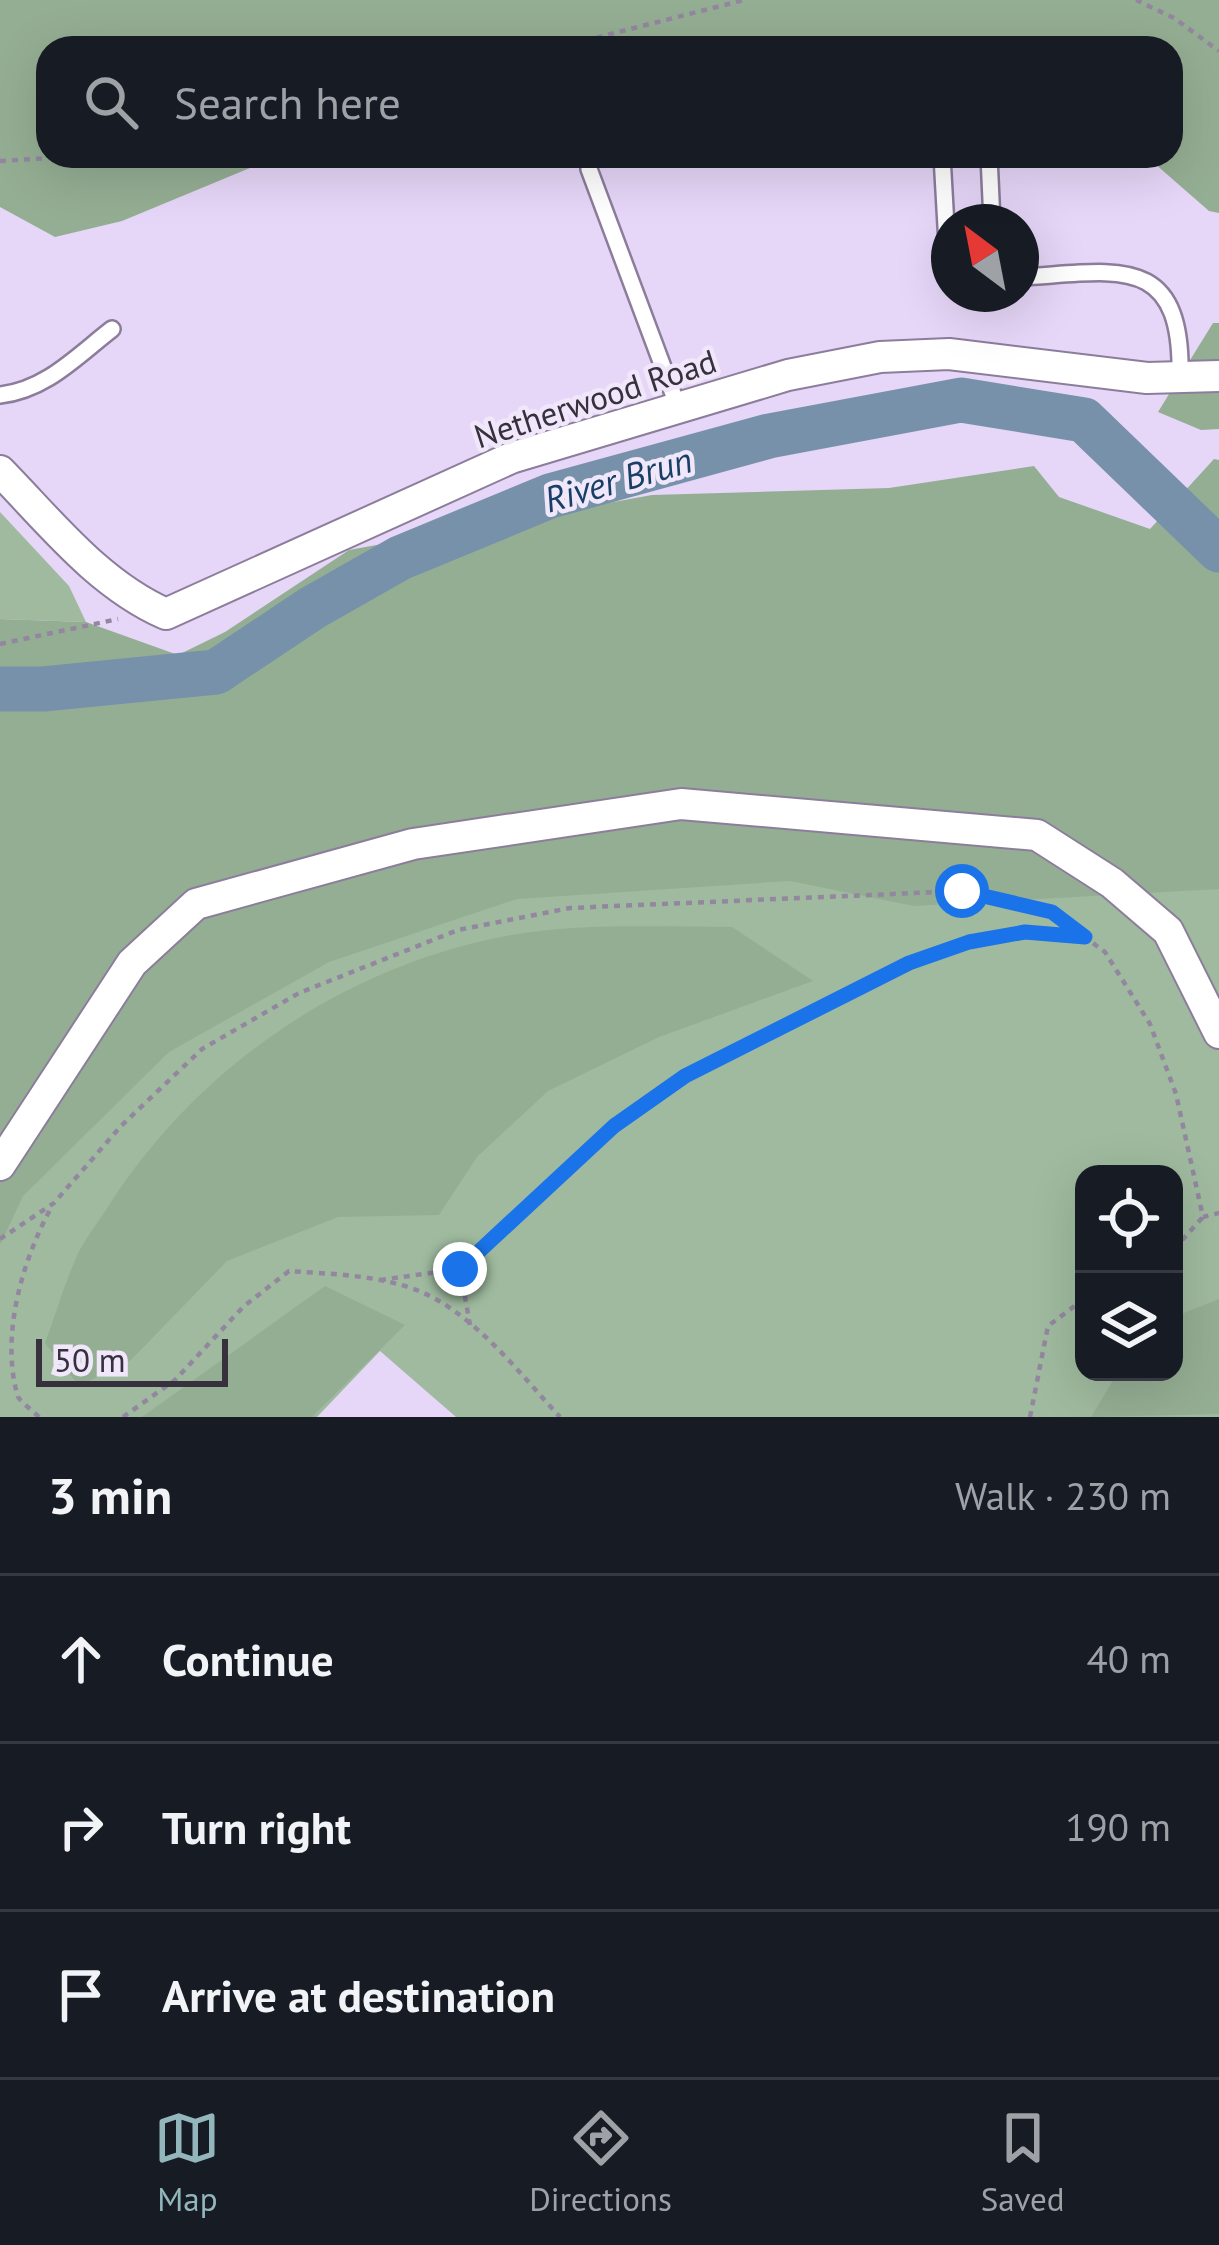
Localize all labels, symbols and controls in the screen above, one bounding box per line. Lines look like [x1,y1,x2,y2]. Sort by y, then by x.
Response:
search box [36,36,1183,168]
icon: search [78,69,144,135]
text: Search here [174,73,401,131]
north arrow [931,204,1039,312]
street label: Netherwood Road [469,339,721,457]
water label: River Brun [539,436,697,522]
route start [935,864,989,918]
map controls [1075,1165,1183,1381]
button: locate [1075,1165,1183,1273]
route end [433,1242,487,1296]
button: layers [1075,1273,1183,1381]
scale bar [36,1333,228,1386]
text: 50 m [54,1338,126,1381]
text: 3 min [48,1462,172,1528]
text: Walk · 230 m [955,1470,1171,1521]
icon: ahead [48,1626,114,1692]
text: Continue [162,1630,334,1688]
text: 40 m [1086,1633,1171,1684]
icon: right [48,1794,114,1860]
text: Turn right [162,1798,351,1856]
text: 190 m [1065,1801,1171,1852]
icon: arrive [48,1962,114,2028]
text: Arrive at destination [162,1966,555,2024]
tab: Map [154,2105,220,2220]
tab: Directions [529,2105,672,2220]
tab: Saved [981,2105,1065,2220]

